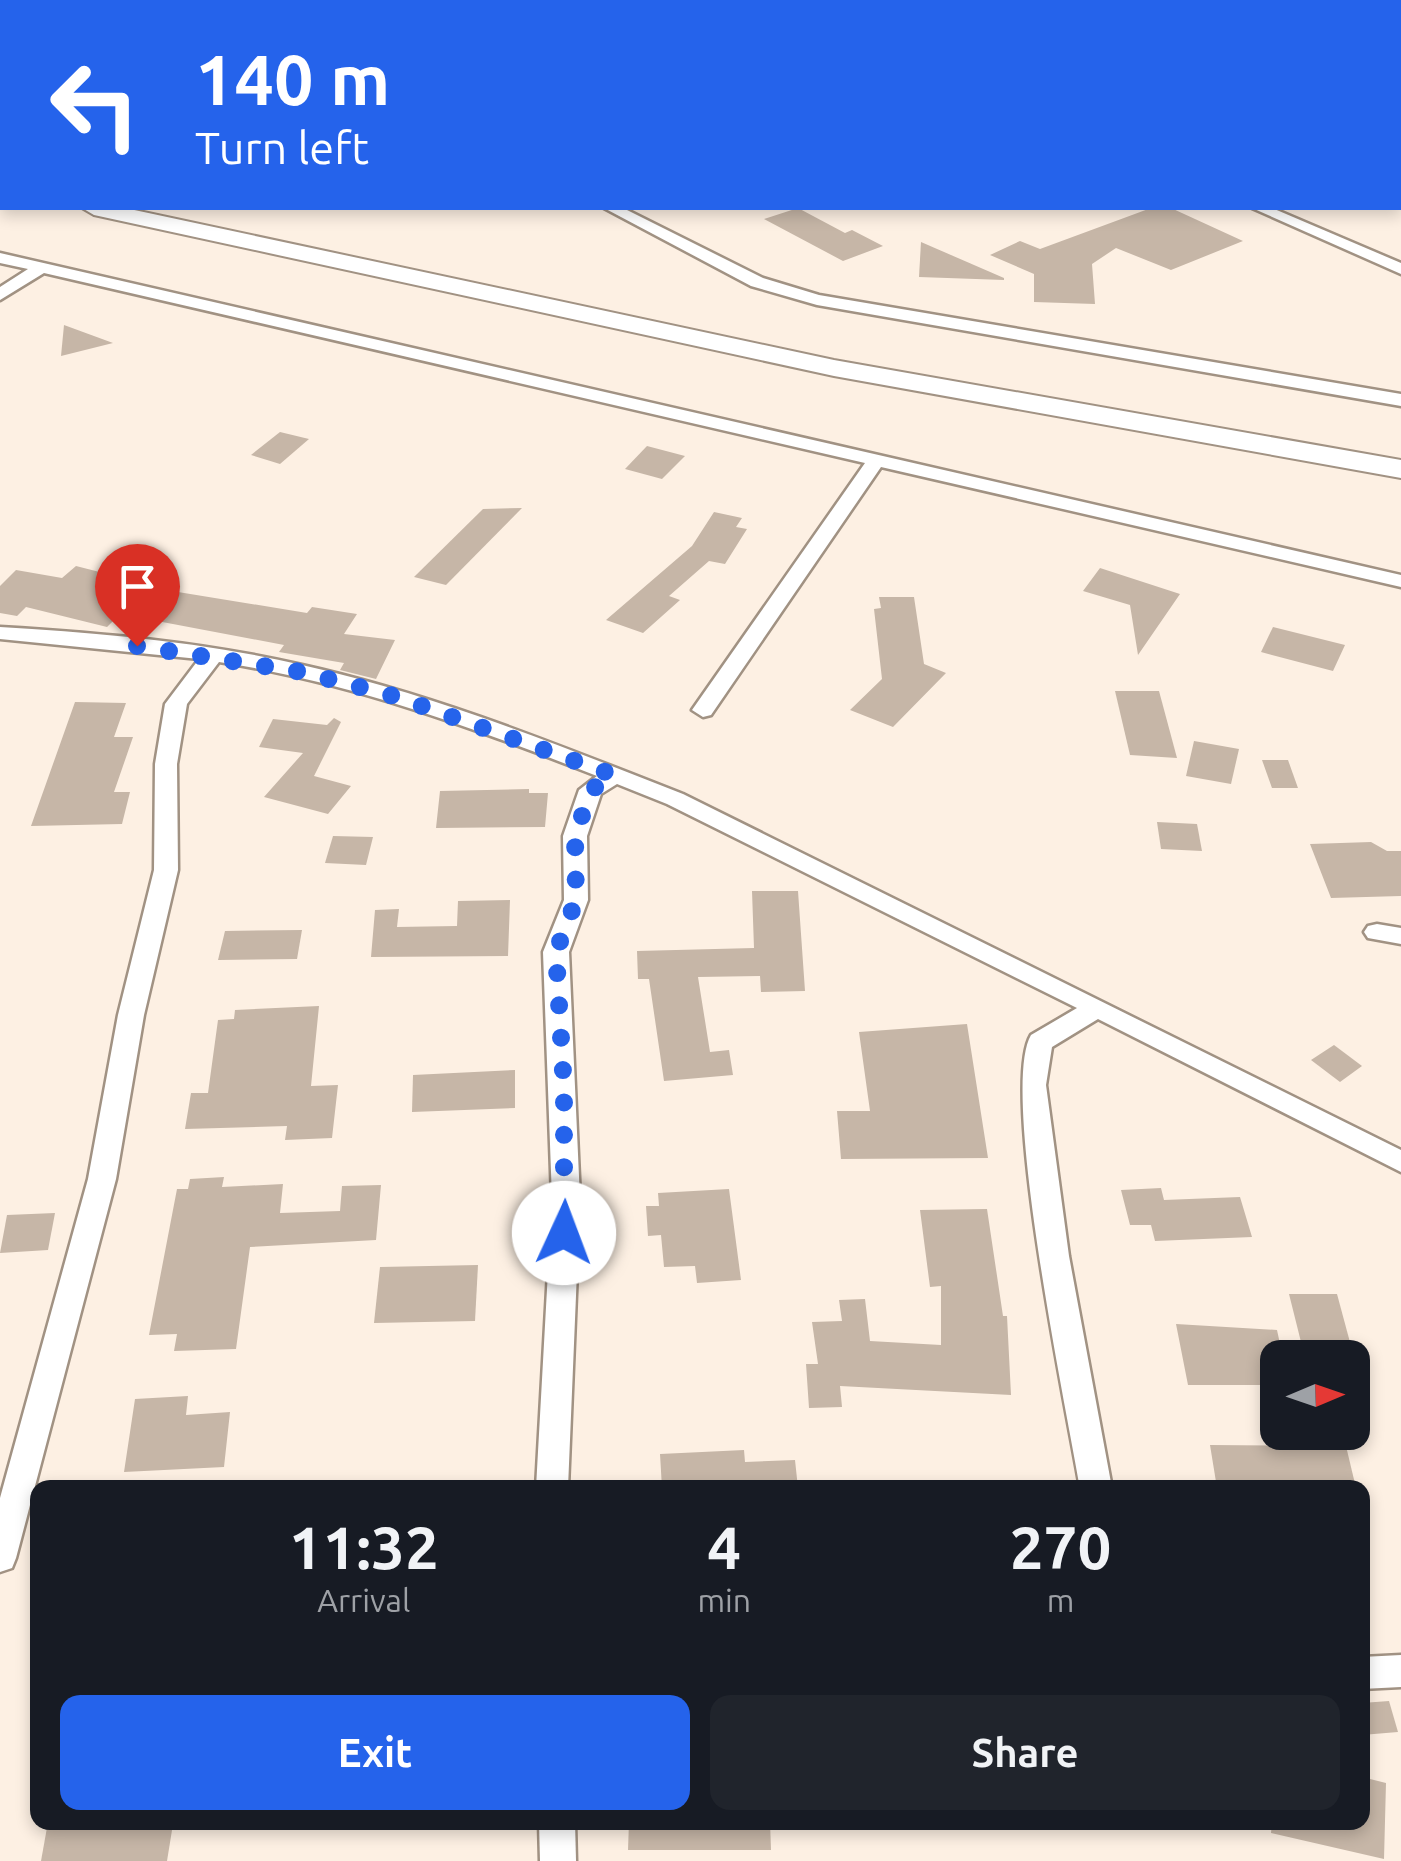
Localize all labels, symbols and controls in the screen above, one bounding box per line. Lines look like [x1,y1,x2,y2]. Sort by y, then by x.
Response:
icon: left [30,40,160,170]
text: 140 m [195,40,390,118]
text: Turn left [195,122,369,173]
pin [95,544,180,647]
icon: arrive [110,559,165,614]
position arrow [512,1181,616,1285]
north arrow [1260,1340,1370,1450]
map controls [1260,1340,1370,1450]
text: 11:32 [289,1513,439,1580]
text: 4 [707,1513,741,1580]
text: 270 [1010,1513,1111,1580]
text: Arrival [317,1582,410,1618]
text: min [697,1582,751,1618]
text: m [1047,1582,1074,1618]
button: Exit [60,1695,690,1810]
button: Share [710,1695,1340,1810]

